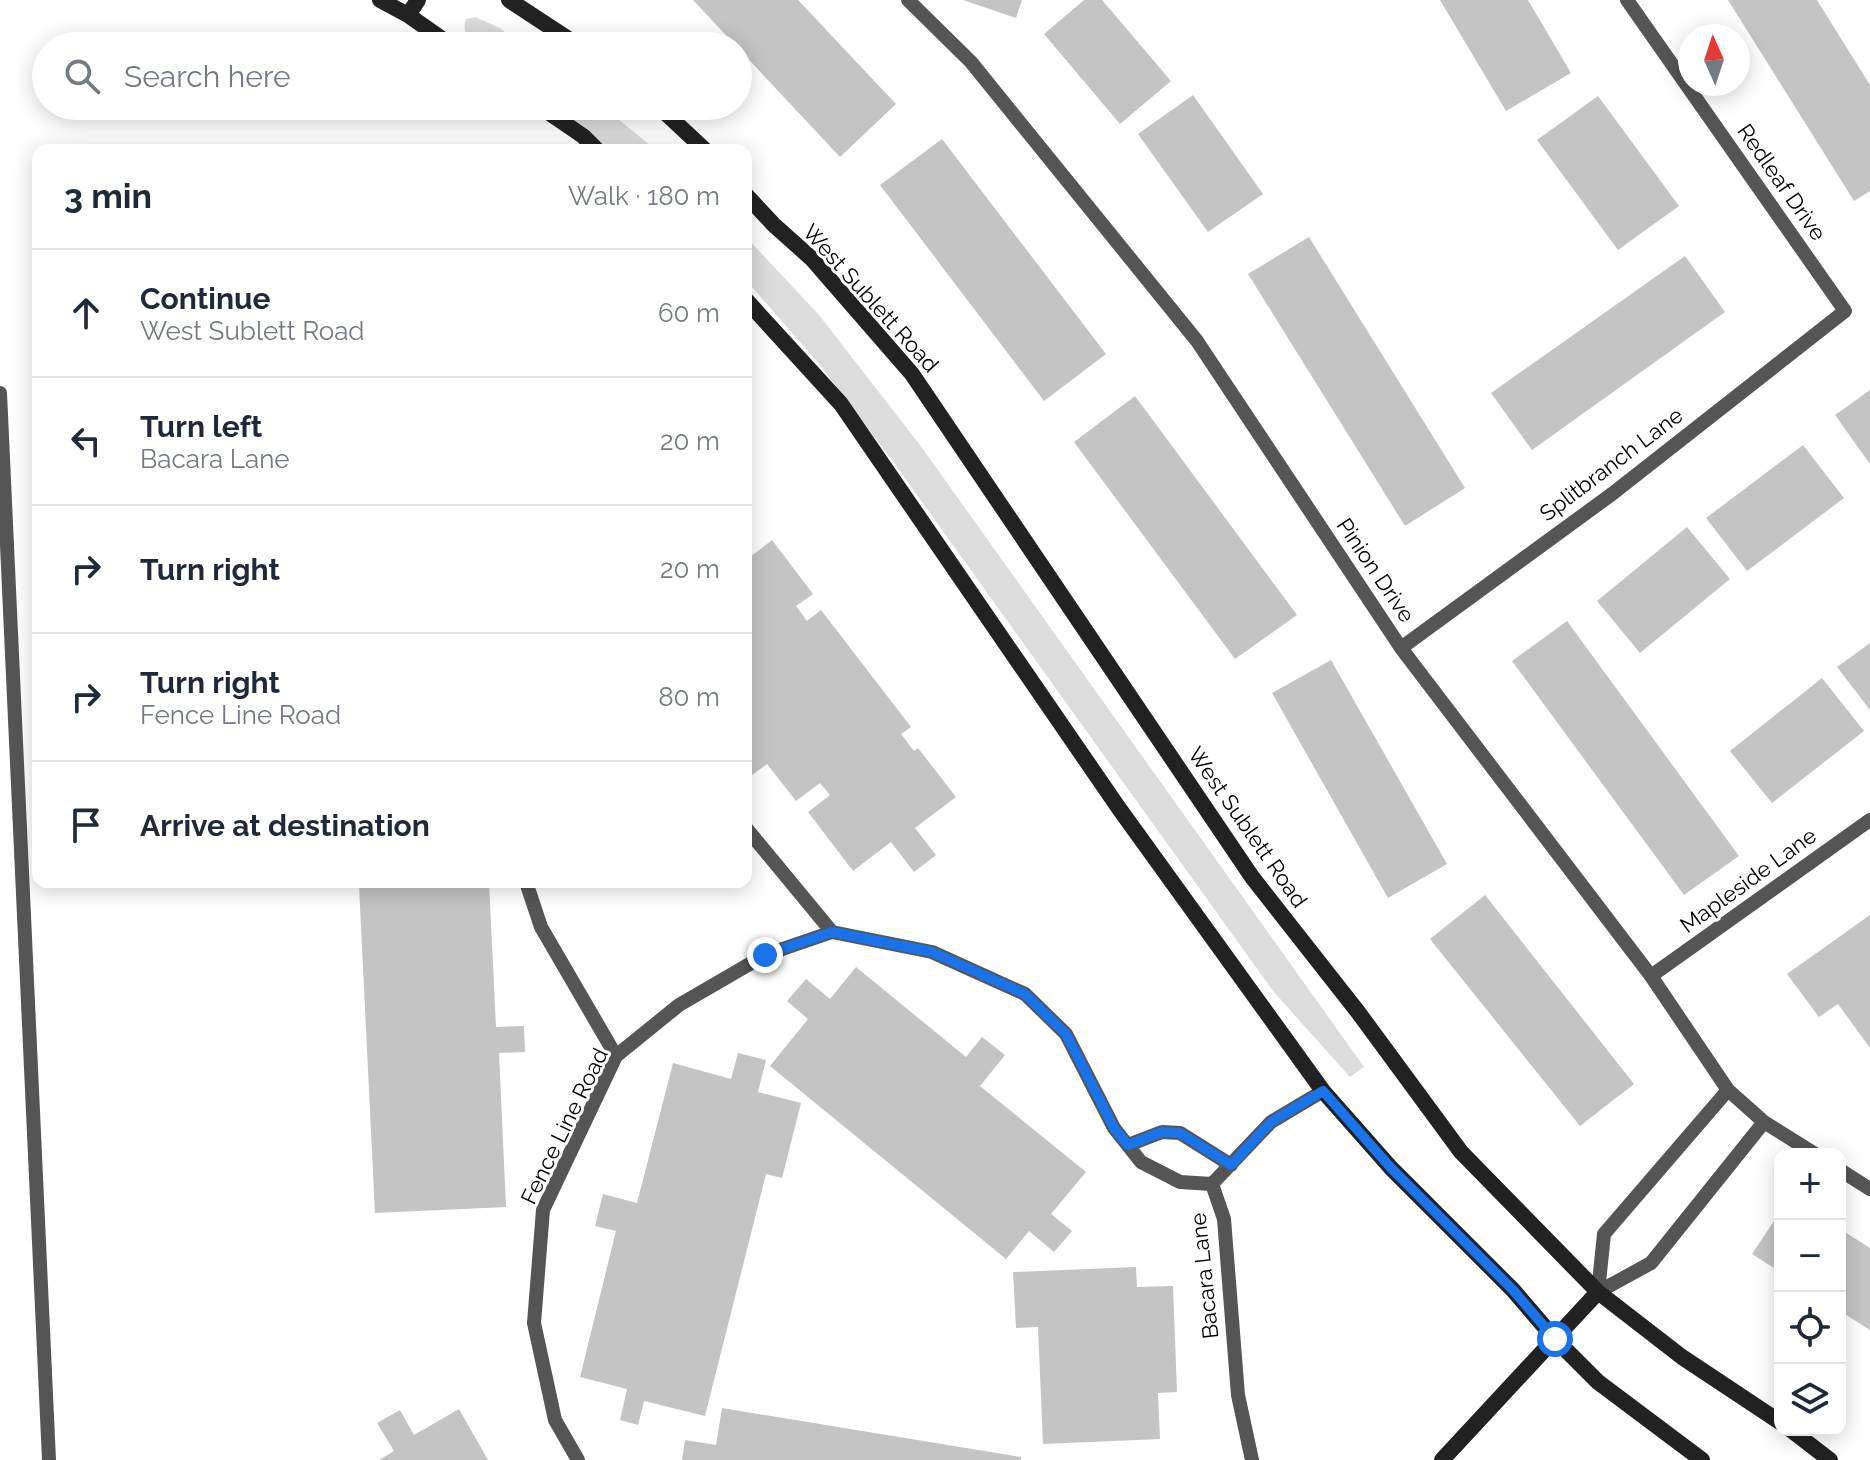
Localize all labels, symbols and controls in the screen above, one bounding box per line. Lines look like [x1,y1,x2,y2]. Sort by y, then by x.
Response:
north arrow [1678,24,1750,96]
search box [32,32,752,120]
icon: search [60,54,104,98]
text: Search here [124,59,291,94]
street label: Redleaf Drive [1732,119,1832,245]
text: 3 min [64,176,152,216]
text: Walk · 180 m [568,181,720,211]
street label: West Sublett Road [798,219,944,377]
text: Continue [140,281,271,316]
icon: ahead [64,291,108,335]
text: 60 m [658,298,720,328]
text: West Sublett Road [140,316,365,346]
street label: Splitbranch Lane [1534,402,1688,526]
text: Turn left [140,409,262,444]
icon: left [64,419,108,463]
text: 20 m [660,426,720,456]
text: Bacara Lane [140,444,290,474]
street label: Pinion Drive [1332,513,1420,627]
icon: right [64,547,108,591]
text: Turn right [140,552,280,587]
text: 20 m [660,554,720,584]
text: Turn right [140,665,280,700]
icon: right [64,675,108,719]
text: 80 m [658,682,720,712]
text: Fence Line Road [140,700,341,730]
street label: West Sublett Road [1183,742,1313,912]
icon: arrive [64,803,108,847]
text: Arrive at destination [140,808,430,843]
street label: Mapleside Lane [1675,822,1821,938]
route end [747,937,783,973]
street label: Fence Line Road [515,1044,613,1208]
map controls [1774,1148,1846,1436]
button: + [1774,1148,1846,1220]
street label: Bacara Lane [1184,1212,1224,1340]
button: − [1774,1220,1846,1292]
button: locate [1774,1292,1846,1364]
route start [1537,1321,1573,1357]
button: layers [1774,1364,1846,1436]

